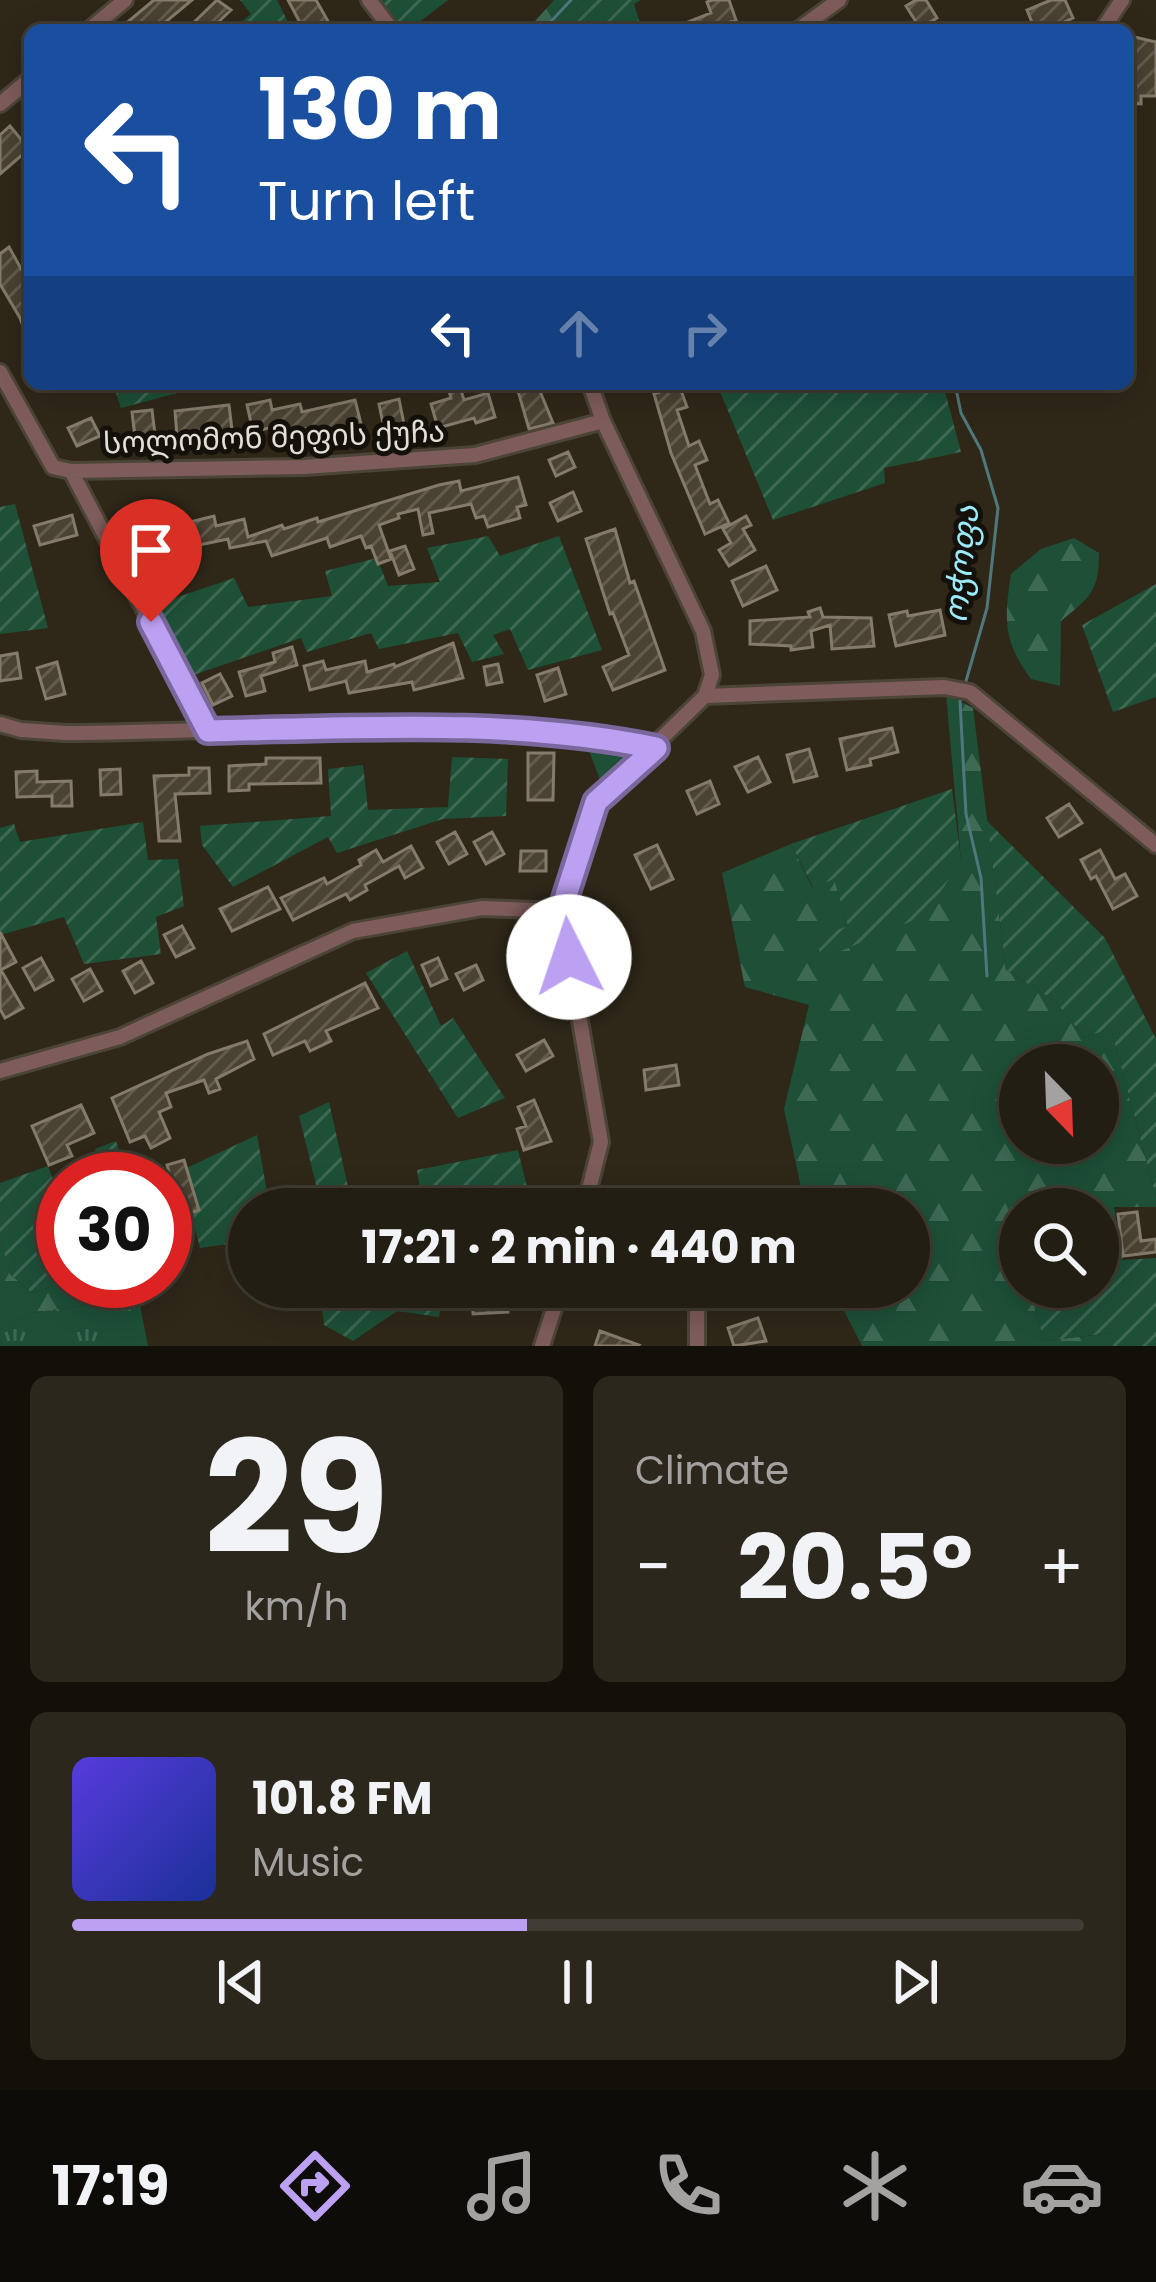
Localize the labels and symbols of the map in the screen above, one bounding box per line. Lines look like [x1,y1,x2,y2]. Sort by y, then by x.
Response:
street label: სოლომონ მეფის ქუჩა [102,410,446,464]
pin [100,499,202,622]
water label: ოჭოფა [931,502,991,625]
position arrow [506,894,632,1020]
north arrow [999,1044,1119,1164]
speed limit sign: 30 [36,1152,192,1308]

